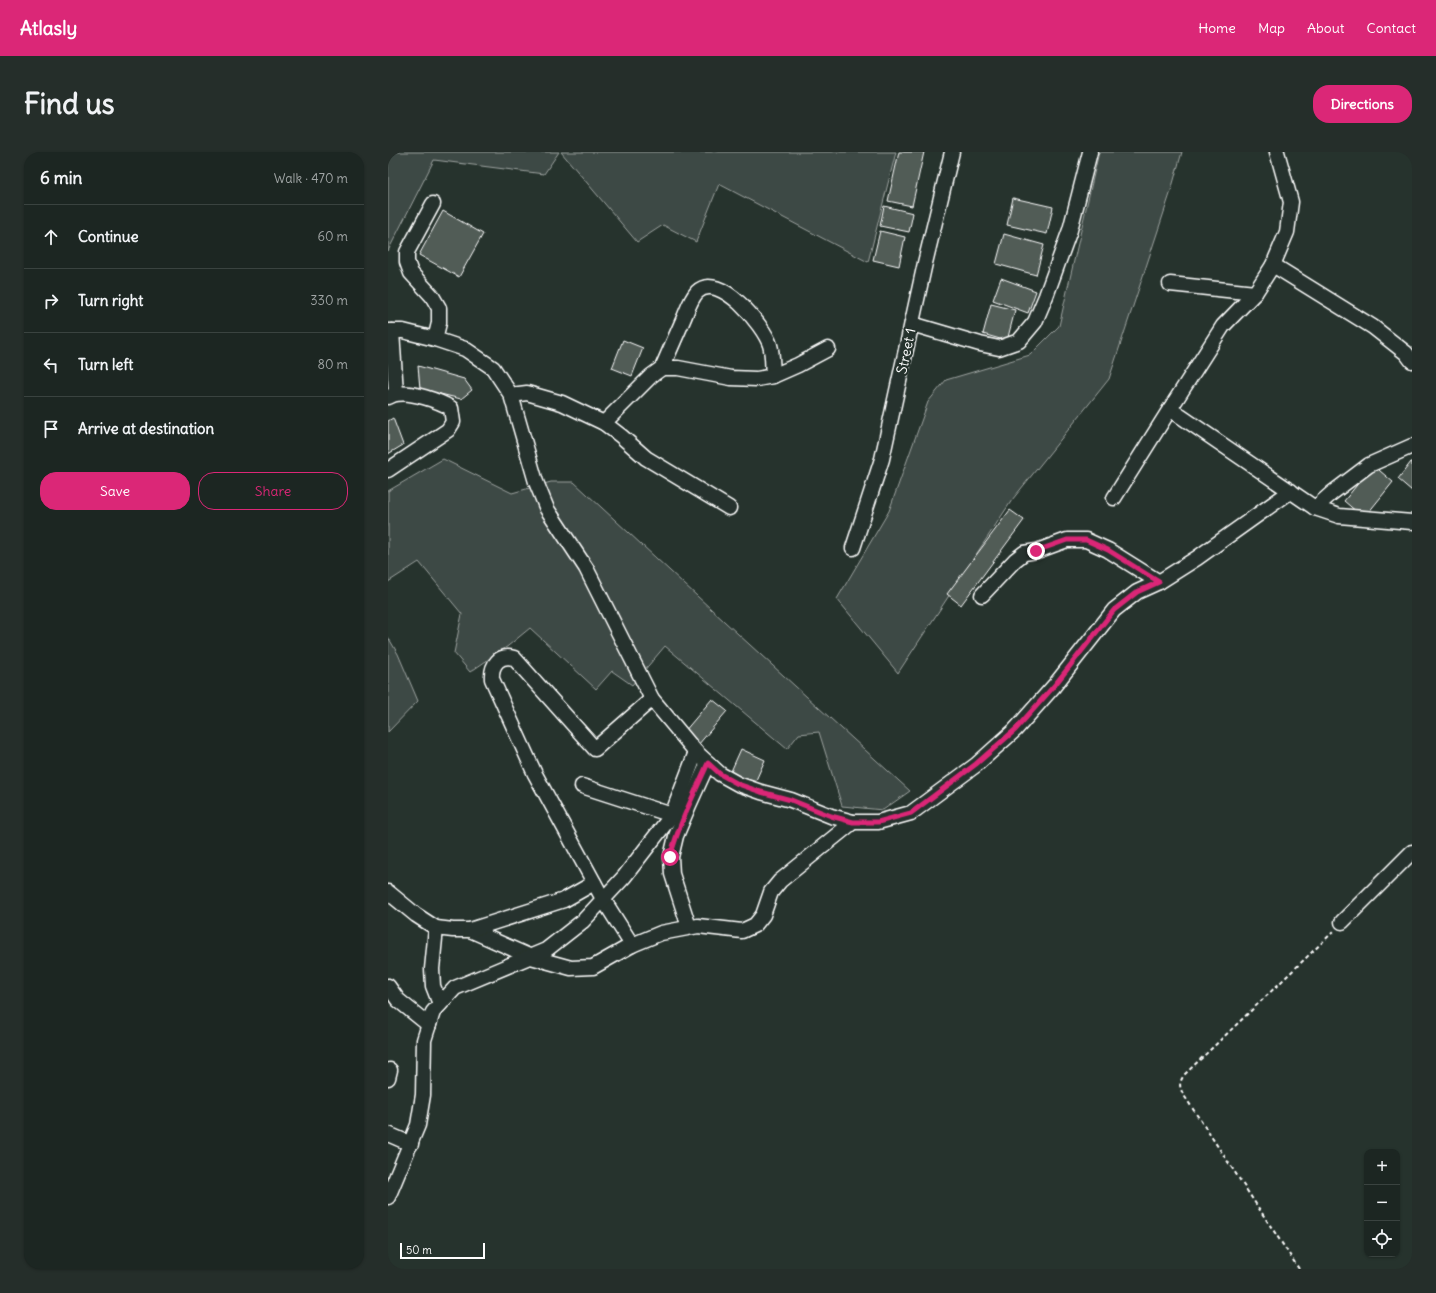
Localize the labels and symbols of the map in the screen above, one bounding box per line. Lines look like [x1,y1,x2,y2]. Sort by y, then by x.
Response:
street label: Street 1 [892,327,920,375]
route end [1027,542,1045,560]
route start [661,848,679,866]
scale bar [400,1241,485,1260]

